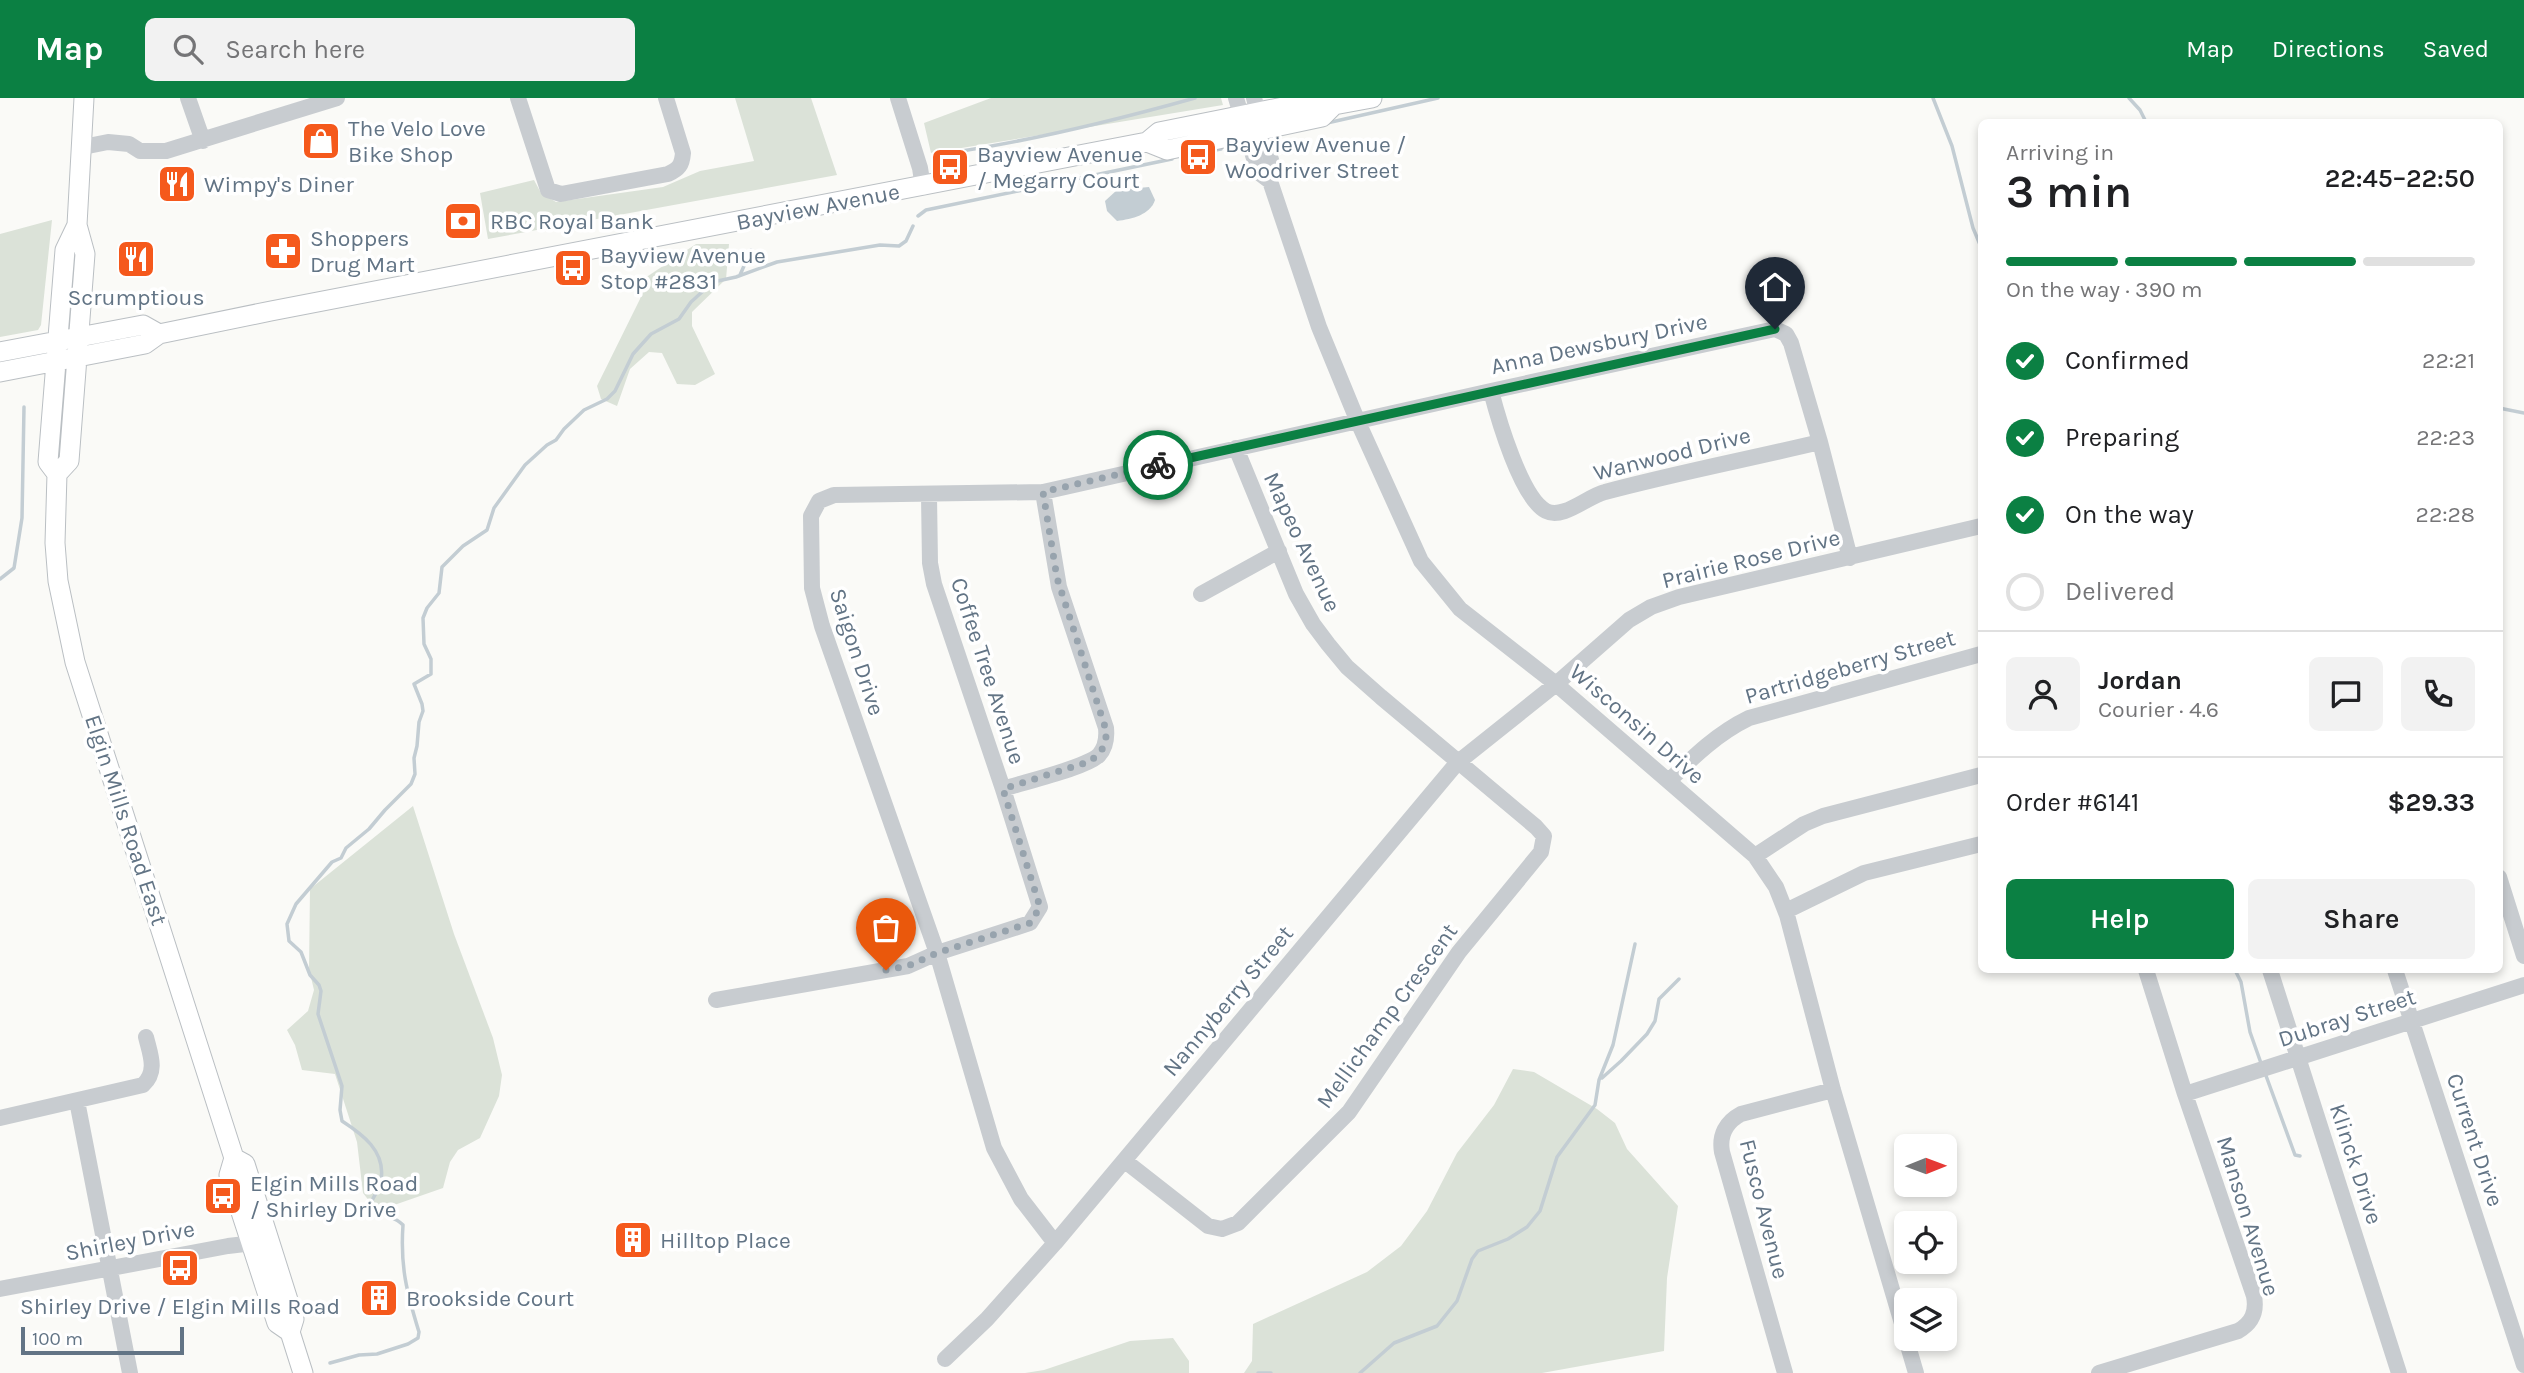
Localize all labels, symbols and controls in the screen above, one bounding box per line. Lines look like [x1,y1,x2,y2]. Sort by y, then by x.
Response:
search box [145,18,635,81]
text: Map [35,30,103,68]
icon: search [169,30,207,68]
text: Search here [225,34,365,65]
text: Map [2186,35,2234,63]
text: Directions [2272,35,2385,63]
text: Saved [2423,35,2489,63]
place label: The Velo Love Bike Shop [348,115,486,168]
shop icon: The Velo Love Bike Shop [300,120,342,162]
place label: Bayview Avenue / Woodriver Street [1225,131,1406,184]
bus stop icon: Bayview Avenue / Woodriver Street [1177,136,1219,178]
text: Arriving in [2006,139,2114,166]
place label: Bayview Avenue / Megarry Court [977,141,1143,194]
bus stop icon: Bayview Avenue / Megarry Court [929,146,971,188]
restaurant icon: Wimpy's Diner [156,163,198,205]
text: 22:45–22:50 [2325,163,2475,194]
text: 3 min [2006,165,2132,219]
place label: Wimpy's Diner [204,171,354,198]
street label: Bayview Avenue [734,178,902,236]
bank icon: RBC Royal Bank [442,200,484,242]
place label: RBC Royal Bank [490,208,654,235]
place label: Shoppers Drug Mart [310,225,415,278]
pharmacy icon: Shoppers Drug Mart [262,230,304,272]
restaurant icon: Scrumptious [115,238,157,280]
place label: Bayview Avenue Stop #2831 [600,242,766,295]
bus stop icon: Bayview Avenue Stop #2831 [552,247,594,289]
pin [1745,257,1805,329]
icon: home [1756,268,1794,306]
text: On the way · 390 m [2006,276,2203,303]
place label: Scrumptious [67,284,205,311]
street label: Anna Dewsbury Drive [1488,308,1710,380]
icon: check [2006,342,2044,380]
text: Confirmed [2065,345,2190,376]
text: 22:21 [2422,347,2475,374]
icon: check [2006,419,2044,457]
street label: Wanwood Drive [1591,421,1753,487]
text: Preparing [2065,422,2179,453]
text: 22:23 [2416,424,2475,451]
courier [1123,430,1193,500]
icon: bike [1139,446,1177,484]
street label: Mapeo Avenue [1258,468,1346,616]
icon: check [2006,496,2044,534]
text: On the way [2065,499,2194,530]
text: 22:28 [2416,501,2475,528]
street label: Prairie Rose Drive [1659,524,1843,594]
street label: Coffee Tree Avenue [945,574,1031,768]
text: Delivered [2065,576,2175,607]
street label: Saigon Drive [824,585,890,719]
street label: Partridgeberry Street [1742,624,1958,710]
button: person [2006,657,2080,731]
button: chat [2309,657,2383,731]
button: phone [2401,657,2475,731]
street label: Wisconsin Drive [1564,658,1710,790]
text: Jordan [2098,665,2182,696]
text: Courier · 4.6 [2098,696,2219,723]
street label: Elgin Mills Road East [79,711,173,929]
text: Order #6141 [2006,787,2139,818]
text: $29.33 [2388,787,2475,818]
button: Help [2006,879,2234,959]
button: Share [2248,879,2475,959]
pin [856,898,916,970]
icon: bag [867,909,905,947]
street label: Mellichamp Crescent [1311,918,1463,1114]
street label: Nannyberry Street [1157,920,1299,1082]
street label: Dubray Street [2275,983,2420,1053]
street label: Current Drive [2441,1070,2509,1210]
street label: Klinck Drive [2324,1100,2388,1228]
street label: Manson Avenue [2211,1133,2285,1299]
north arrow [1894,1134,1956,1197]
map controls [1894,1134,1957,1351]
street label: Fusco Avenue [1734,1136,1794,1282]
place label: Elgin Mills Road / Shirley Drive [250,1170,418,1223]
bus stop icon: Elgin Mills Road / Shirley Drive [202,1175,244,1217]
button: locate [1894,1211,1957,1274]
street label: Shirley Drive [63,1215,197,1267]
building icon: Hilltop Place [612,1219,654,1261]
place label: Hilltop Place [660,1227,791,1254]
bus stop icon: Shirley Drive / Elgin Mills Road [159,1247,201,1289]
building icon: Brookside Court [358,1277,400,1319]
place label: Brookside Court [406,1285,574,1312]
button: layers [1894,1288,1957,1351]
place label: Shirley Drive / Elgin Mills Road [20,1293,340,1320]
scale bar [21,1324,184,1356]
text: 100 m [32,1328,83,1350]

